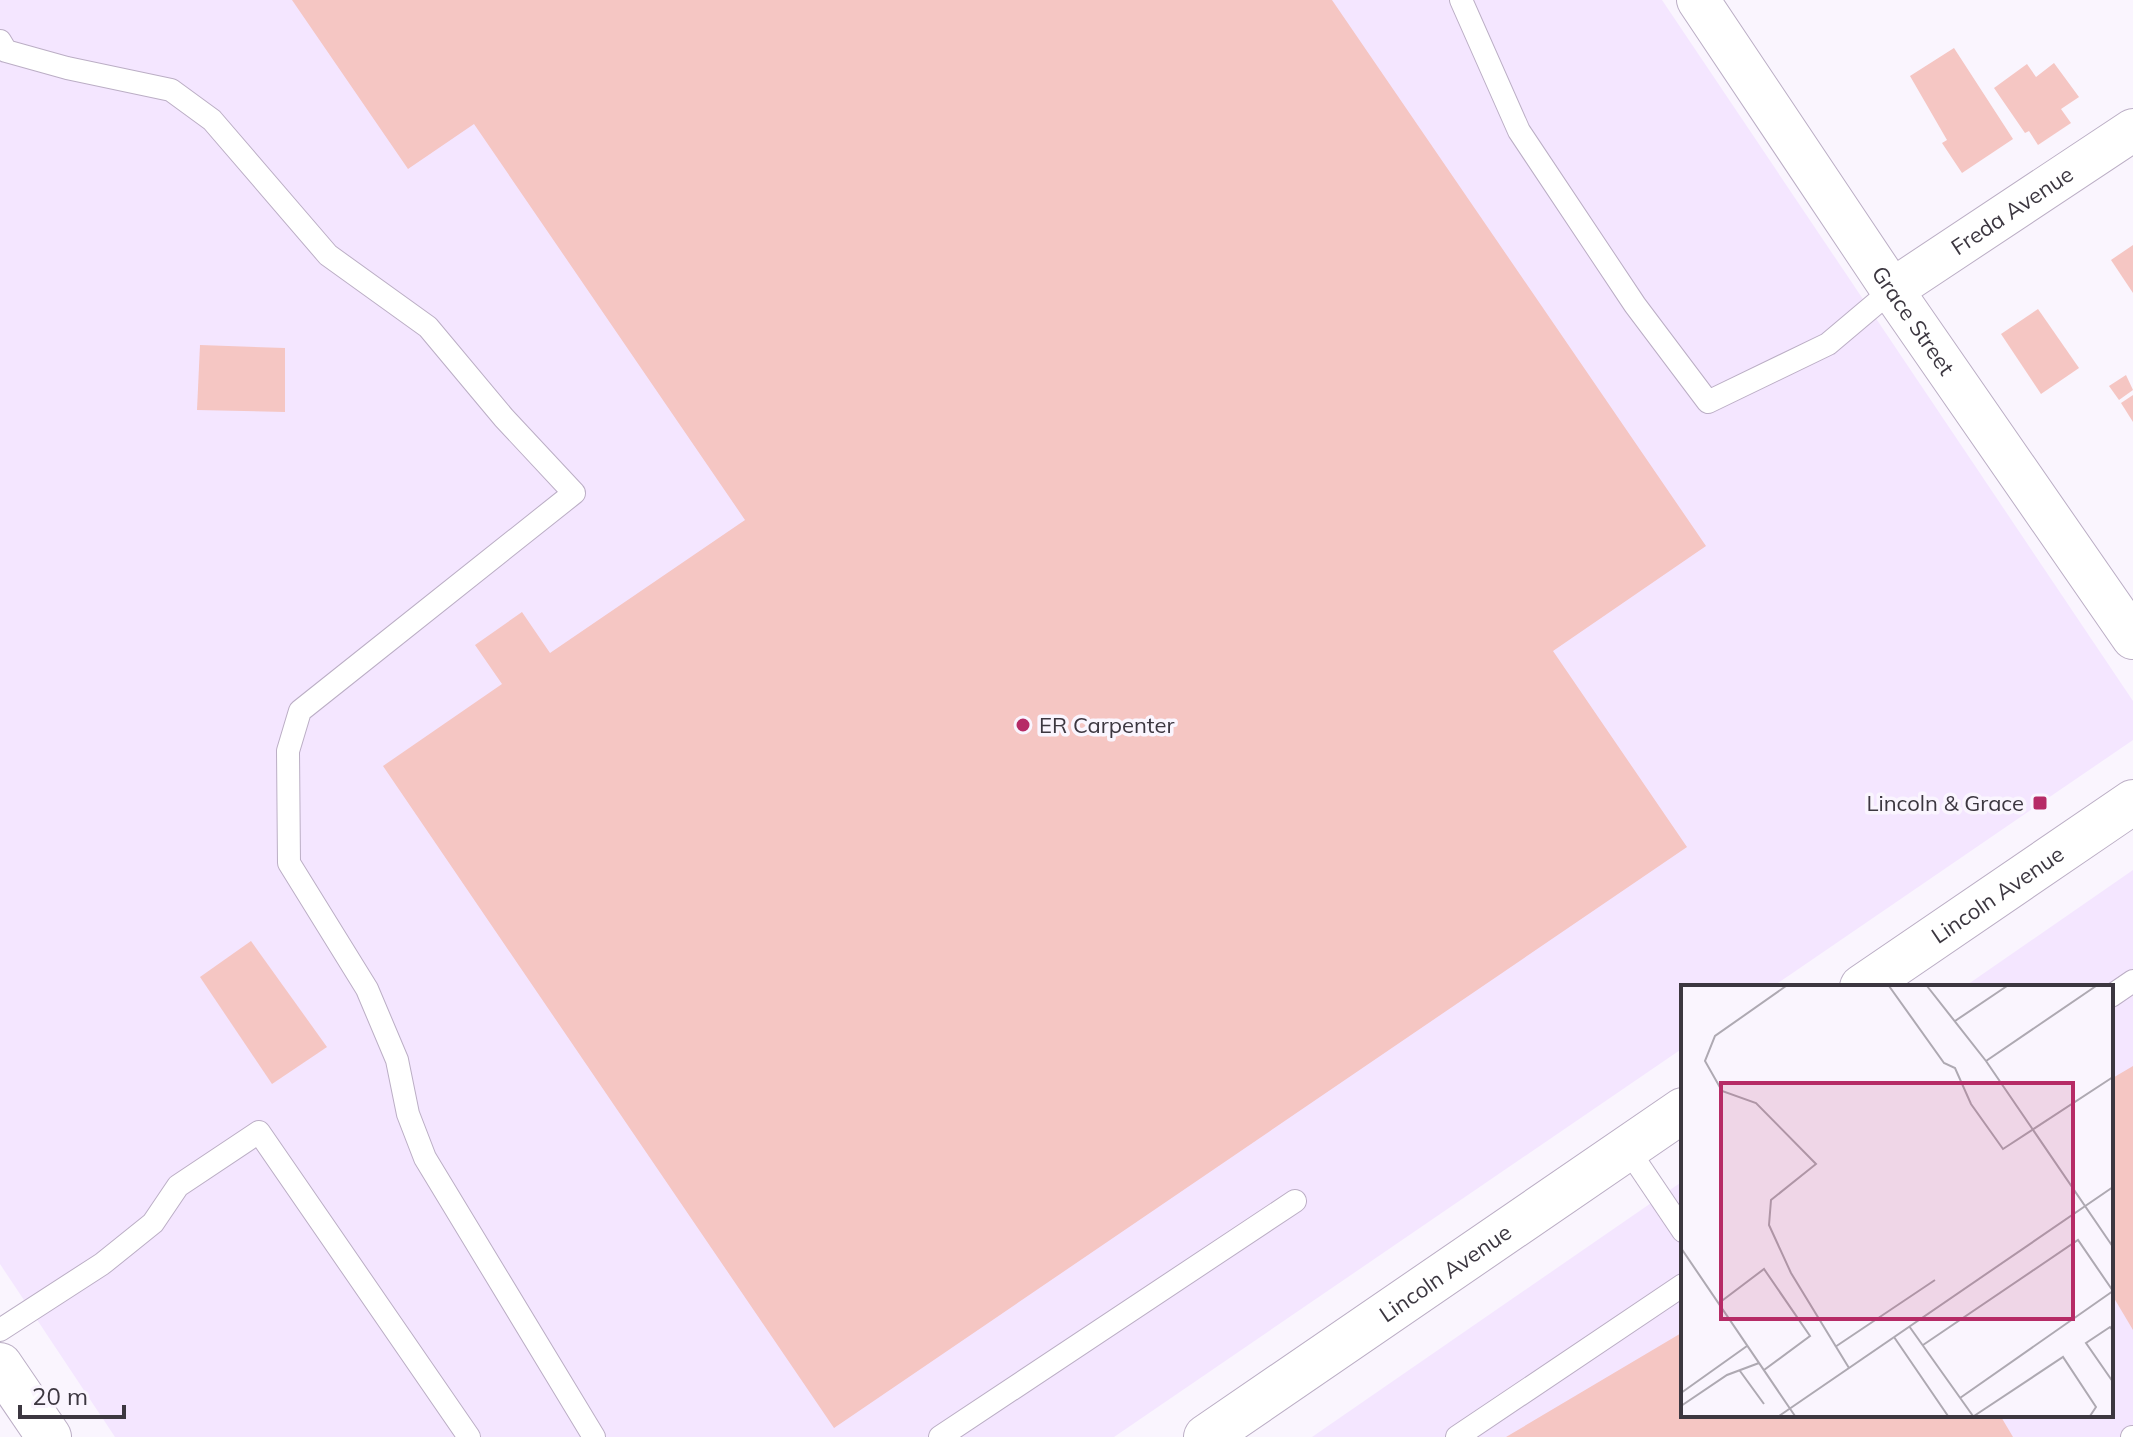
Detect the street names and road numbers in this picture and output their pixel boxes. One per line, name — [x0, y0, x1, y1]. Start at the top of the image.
street label: Freda Avenue — [1946, 160, 2078, 261]
street label: Grace Street — [1866, 260, 1961, 381]
street label: Lincoln Avenue — [1926, 840, 2069, 950]
street label: Lincoln Avenue — [1374, 1218, 1517, 1328]

